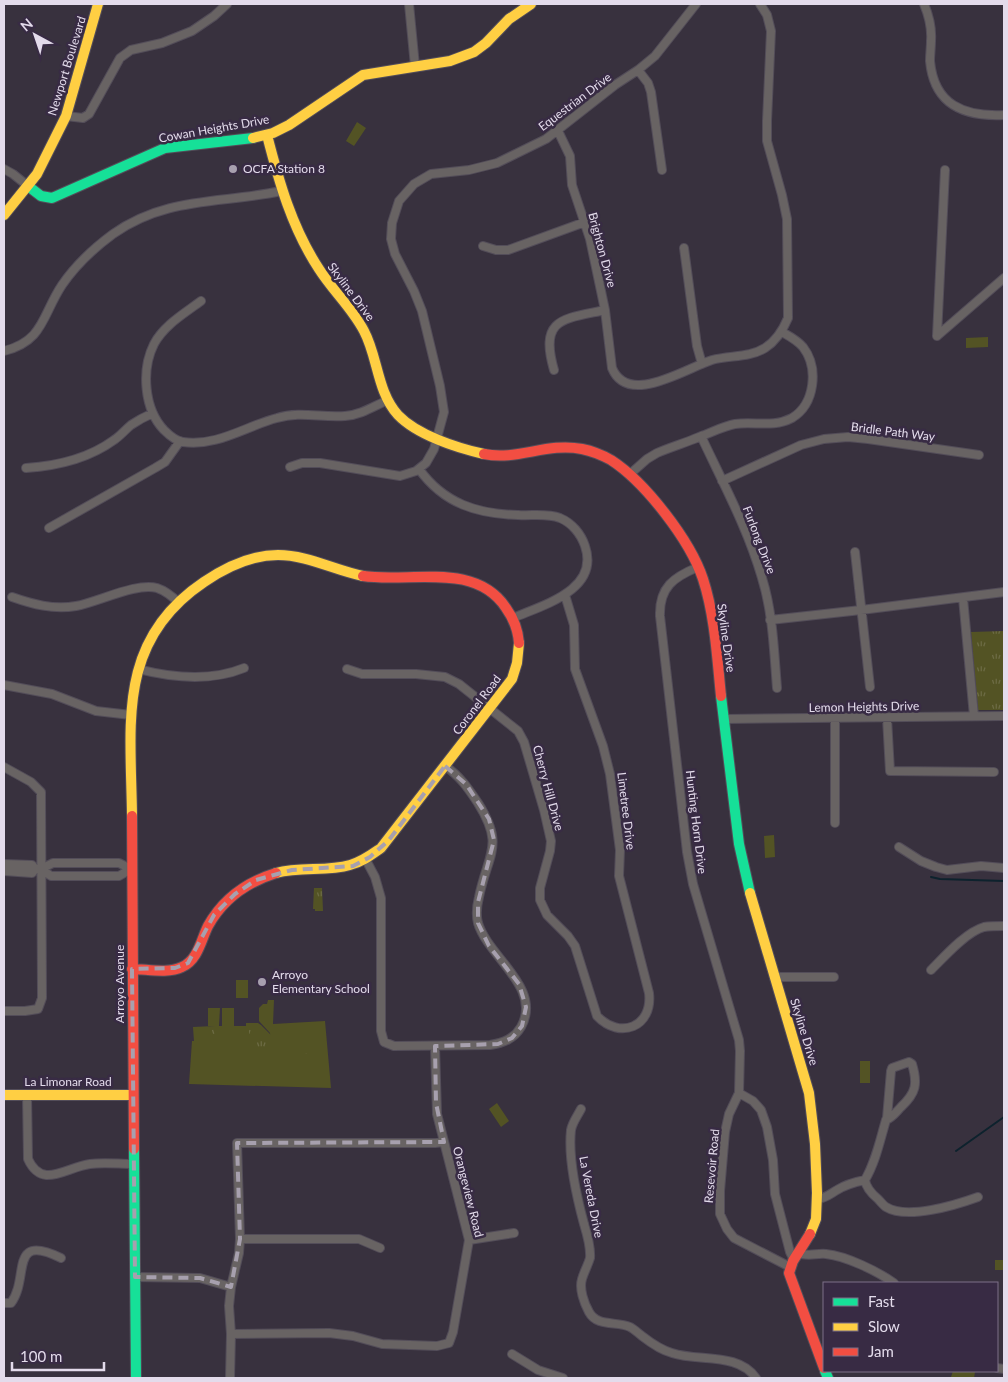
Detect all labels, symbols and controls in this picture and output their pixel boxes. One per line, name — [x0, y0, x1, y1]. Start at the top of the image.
north arrow — [10, 10, 60, 60]
street label: Newport Boulevard — [44, 14, 89, 117]
text: N — [17, 15, 36, 35]
street label: Equestrian Drive — [535, 69, 614, 134]
street label: Cowan Heights Drive — [158, 111, 270, 146]
place label: OCFA Station 8 — [243, 161, 325, 176]
marker: OCFA Station 8 — [227, 163, 239, 175]
street label: Brighton Drive — [585, 211, 620, 289]
street label: Skyline Drive — [325, 260, 378, 324]
street label: Bridle Path Way — [850, 419, 937, 444]
street label: Furlong Drive — [740, 504, 779, 576]
street label: Skyline Drive — [714, 603, 739, 673]
street label: Coronel Road — [449, 672, 504, 738]
street label: Lemon Heights Drive — [809, 698, 919, 715]
street label: Cherry Hill Drive — [530, 743, 567, 832]
street label: Hunting Horn Drive — [683, 769, 710, 875]
street label: Limetree Drive — [614, 771, 639, 851]
street label: Arroyo Avenue — [112, 945, 127, 1023]
place label: Arroyo Elementary School — [272, 967, 370, 996]
marker: Arroyo Elementary School — [256, 976, 268, 988]
street label: Skyline Drive — [787, 997, 822, 1067]
street label: La Limonar Road — [24, 1074, 112, 1089]
street label: Resevoir Road — [701, 1128, 722, 1204]
street label: Orangeview Road — [450, 1145, 487, 1239]
street label: La Vereda Drive — [576, 1155, 607, 1239]
legend — [823, 1282, 998, 1372]
text: Fast — [868, 1292, 895, 1310]
text: Slow — [868, 1317, 900, 1335]
scale bar — [12, 1340, 105, 1372]
text: Jam — [868, 1342, 894, 1360]
text: 100 m — [20, 1347, 62, 1365]

